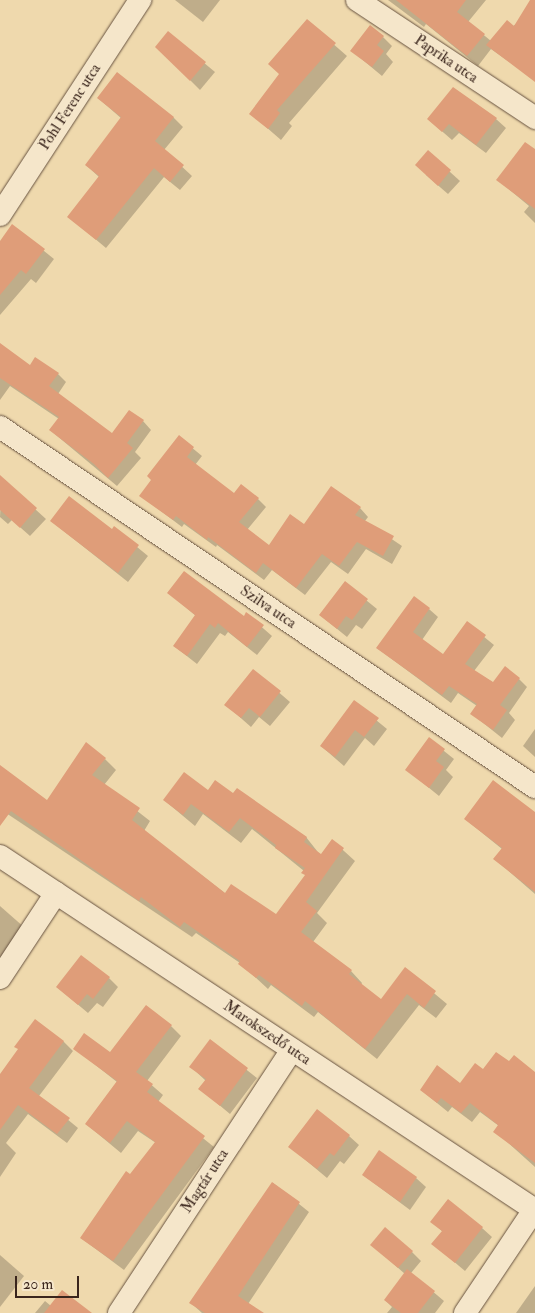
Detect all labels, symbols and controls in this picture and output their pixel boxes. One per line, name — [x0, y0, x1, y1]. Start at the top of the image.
street label: Paprika utca — [411, 31, 481, 87]
street label: Pohl Ferenc utca — [35, 61, 105, 153]
street label: Szilva utca — [236, 582, 300, 632]
street label: Marokszedő utca — [220, 997, 314, 1069]
street label: Magtár utca — [178, 1146, 232, 1216]
scale bar — [18, 1266, 81, 1298]
text: 20 m — [23, 1275, 53, 1294]

